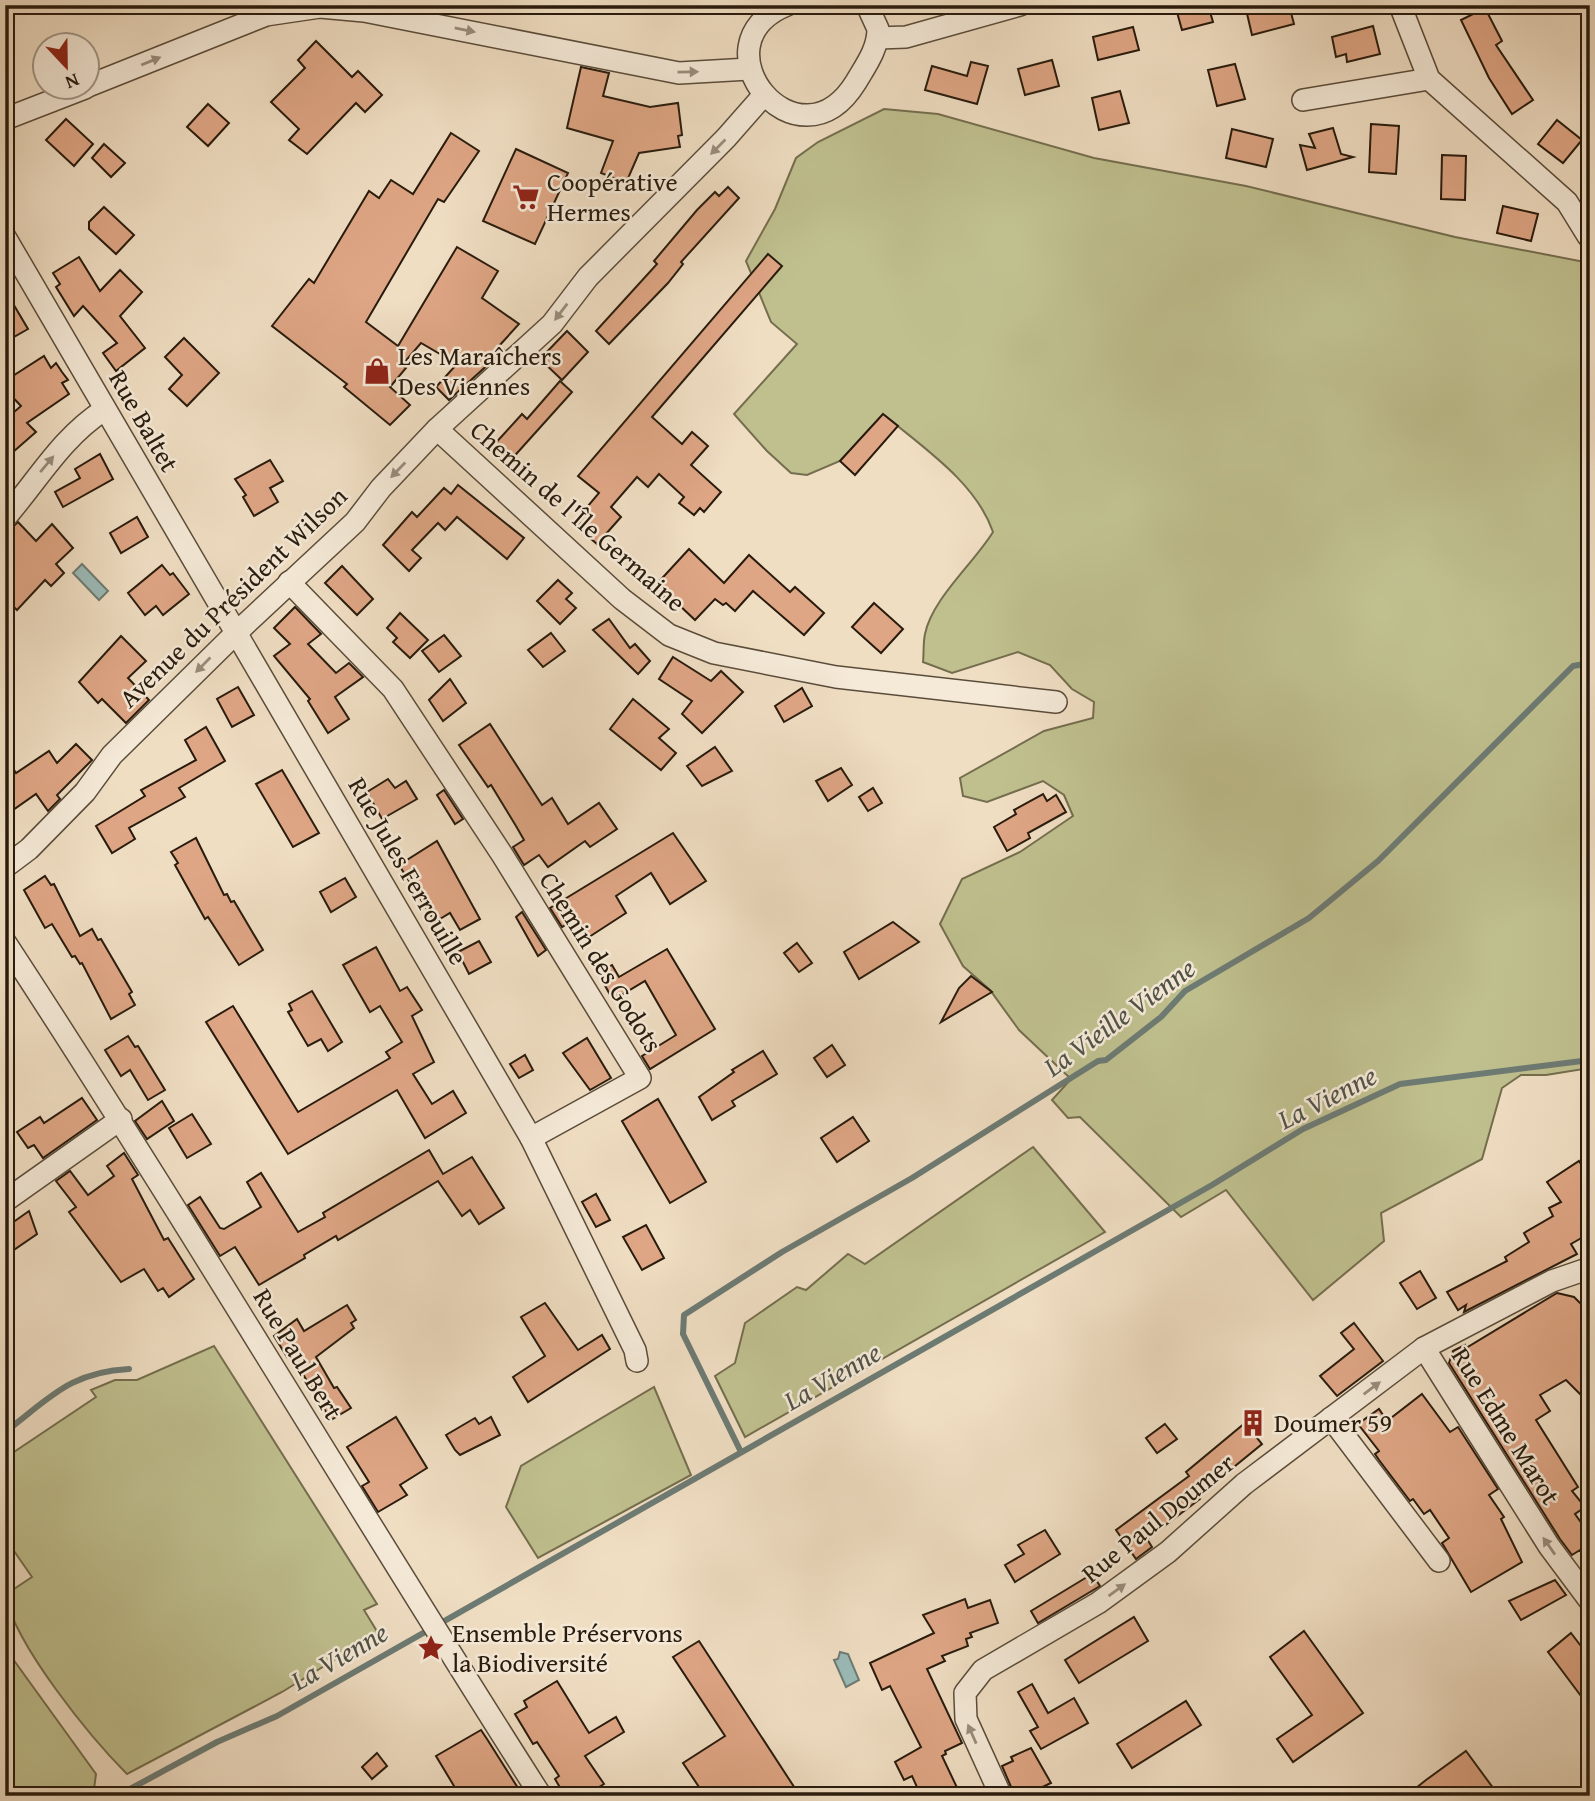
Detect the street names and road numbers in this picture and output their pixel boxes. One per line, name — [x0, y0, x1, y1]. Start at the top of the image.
street label: Rue Baltet — [100, 363, 189, 479]
street label: Chemin de l'Île Germaine — [462, 411, 695, 620]
street label: Avenue du Président Wilson — [110, 477, 356, 716]
street label: Rue Jules Ferrouille — [339, 770, 478, 972]
street label: Chemin des Godots — [530, 864, 673, 1060]
street label: Rue Paul Bert — [244, 1281, 353, 1427]
street label: Rue Edme Marot — [1442, 1339, 1571, 1512]
street label: Rue Paul Doumer — [1073, 1443, 1243, 1592]

